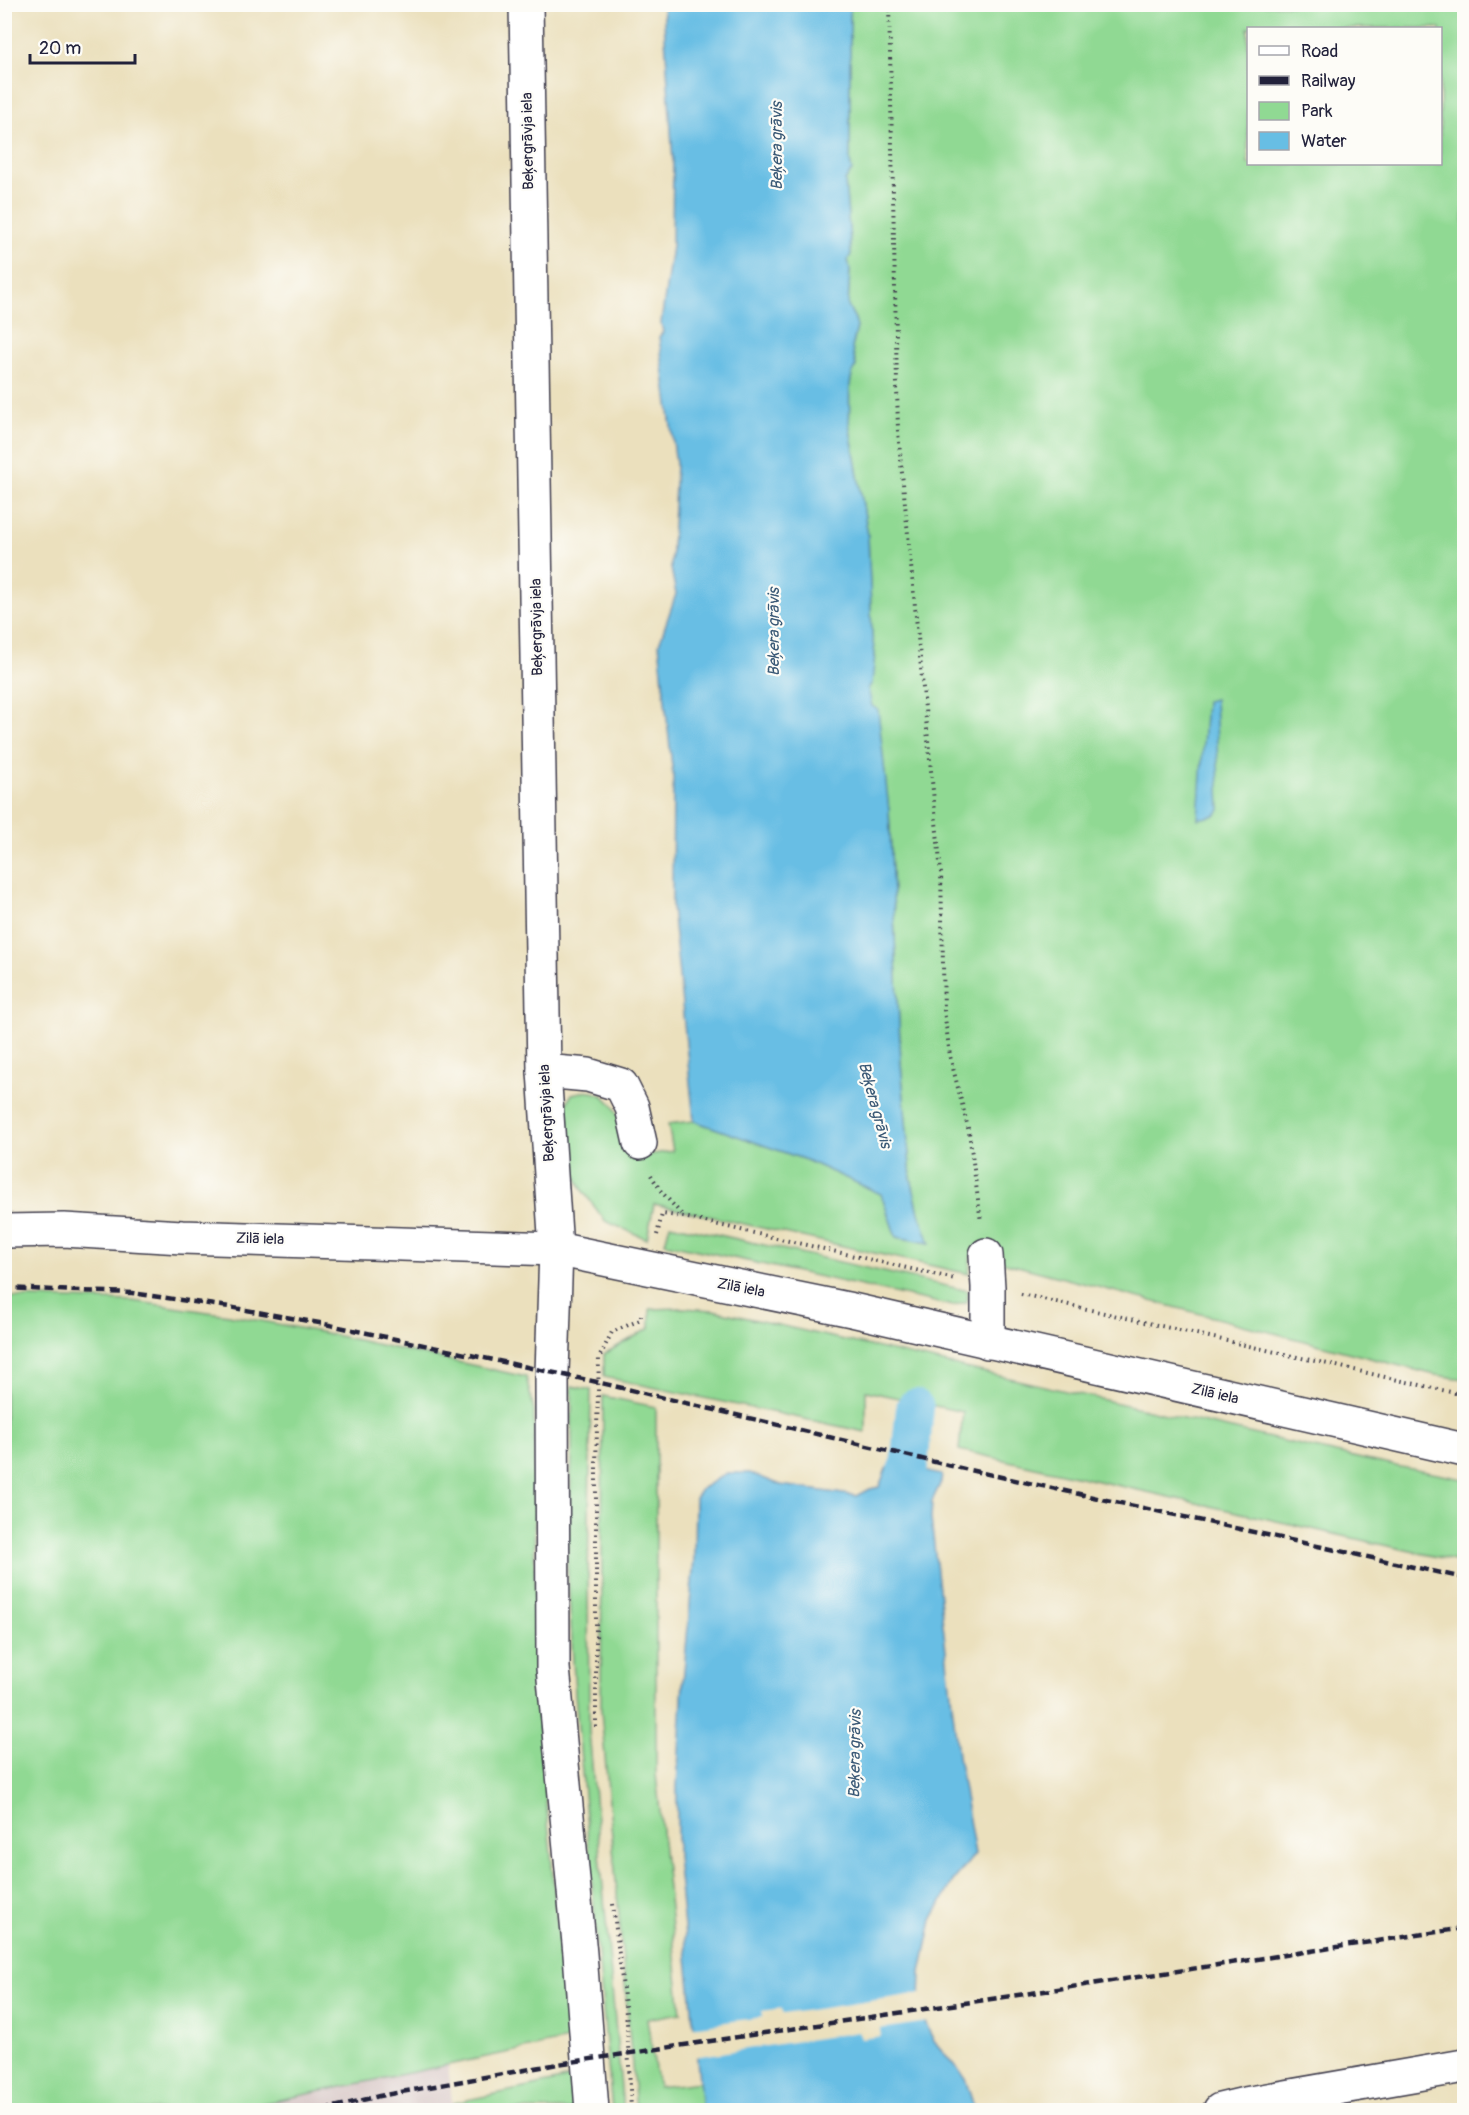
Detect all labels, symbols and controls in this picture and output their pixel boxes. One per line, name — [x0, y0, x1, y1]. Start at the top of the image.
scale bar — [30, 27, 135, 65]
legend — [1247, 27, 1442, 165]
text: 20 m — [39, 37, 81, 60]
text: Road — [1301, 40, 1338, 63]
text: Railway — [1301, 70, 1356, 93]
street label: Beķergrāvja iela — [518, 92, 538, 190]
water label: Beķera grāvis — [767, 100, 787, 190]
text: Park — [1301, 100, 1333, 123]
text: Water — [1301, 130, 1347, 153]
street label: Beķergrāvja iela — [527, 578, 547, 676]
water label: Beķera grāvis — [764, 586, 784, 676]
water label: Beķera grāvis — [854, 1060, 897, 1152]
street label: Beķergrāvja iela — [535, 1064, 559, 1162]
street label: Zilā iela — [236, 1229, 284, 1249]
street label: Zilā iela — [716, 1274, 766, 1302]
street label: Zilā iela — [1189, 1379, 1241, 1409]
water label: Beķera grāvis — [844, 1708, 866, 1798]

